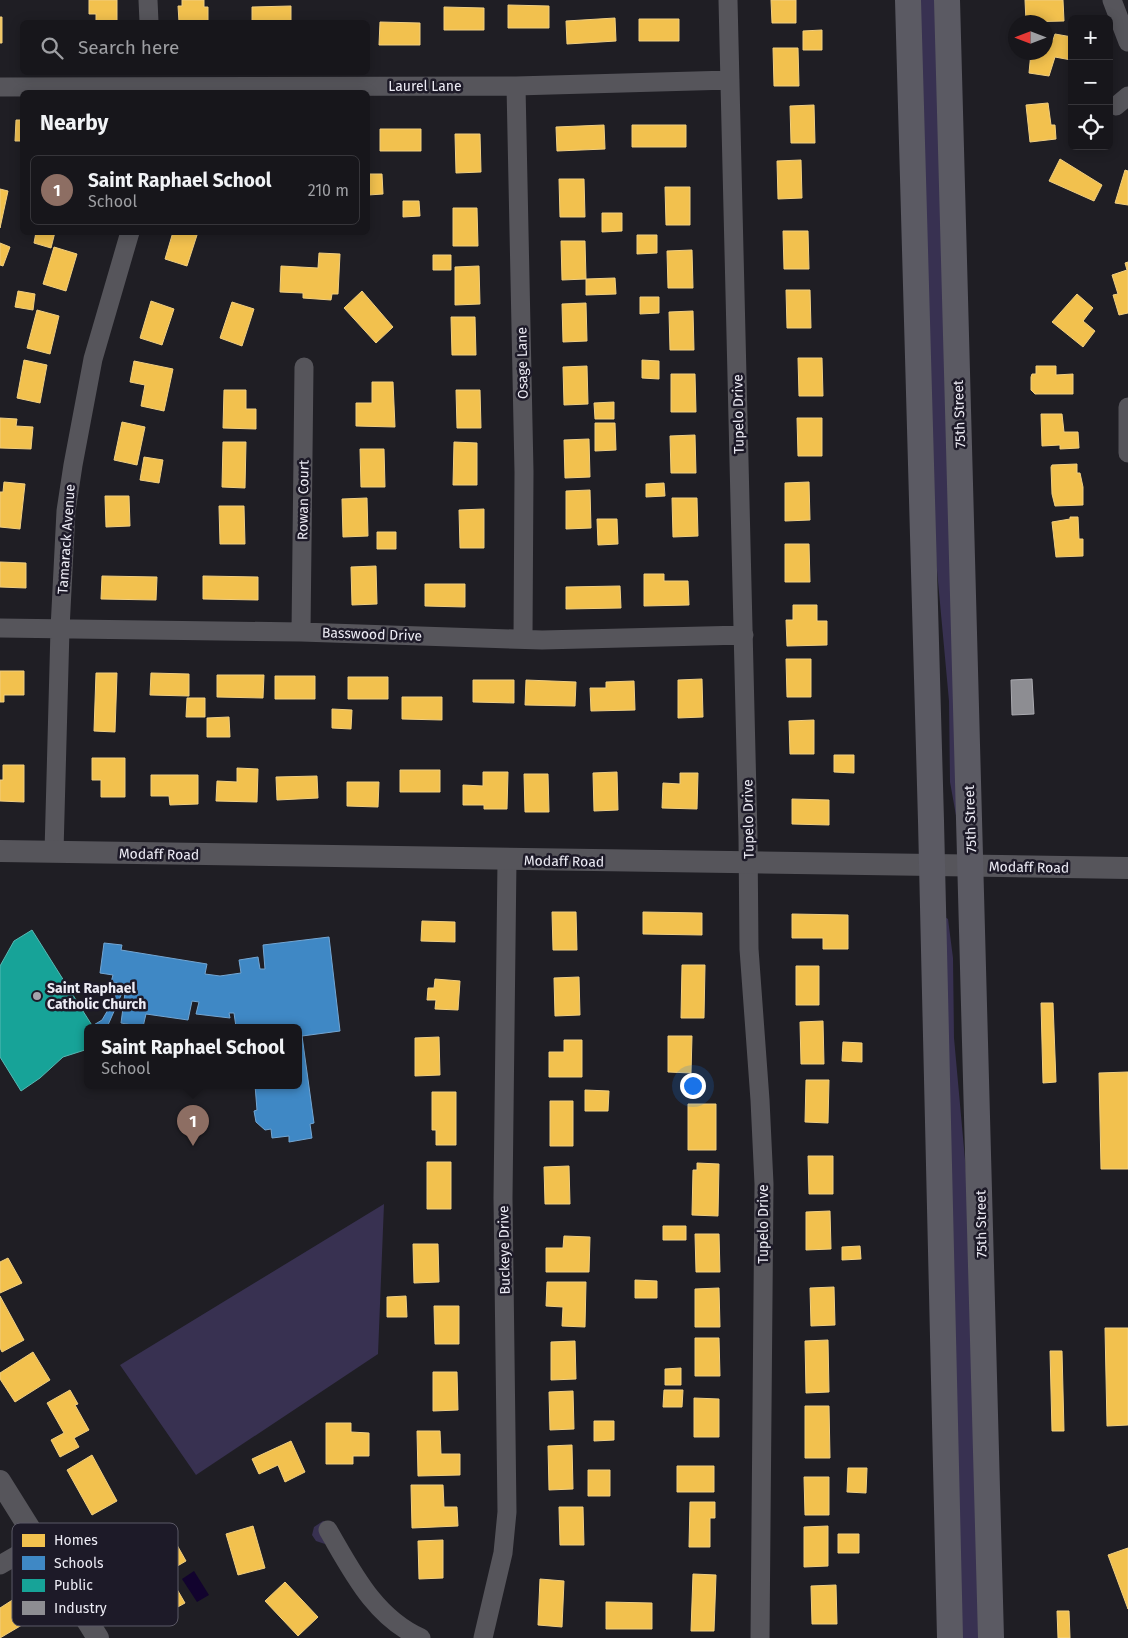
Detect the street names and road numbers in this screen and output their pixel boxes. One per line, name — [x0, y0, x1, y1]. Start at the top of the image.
street label: Laurel Lane — [388, 78, 462, 95]
street label: Osage Lane — [513, 327, 532, 399]
street label: Tupelo Drive — [729, 374, 748, 454]
street label: 75th Street — [950, 379, 969, 448]
street label: Rowan Court — [294, 459, 313, 540]
street label: Tamarack Avenue — [54, 483, 79, 595]
street label: Basswood Drive — [322, 624, 422, 645]
street label: Tupelo Drive — [739, 779, 758, 859]
street label: 75th Street — [961, 784, 980, 853]
street label: Modaff Road — [119, 845, 199, 864]
street label: Modaff Road — [524, 852, 604, 871]
street label: Modaff Road — [989, 858, 1069, 877]
street label: Tupelo Drive — [755, 1184, 772, 1264]
street label: 75th Street — [972, 1189, 991, 1258]
street label: Buckeye Drive — [495, 1205, 514, 1295]

